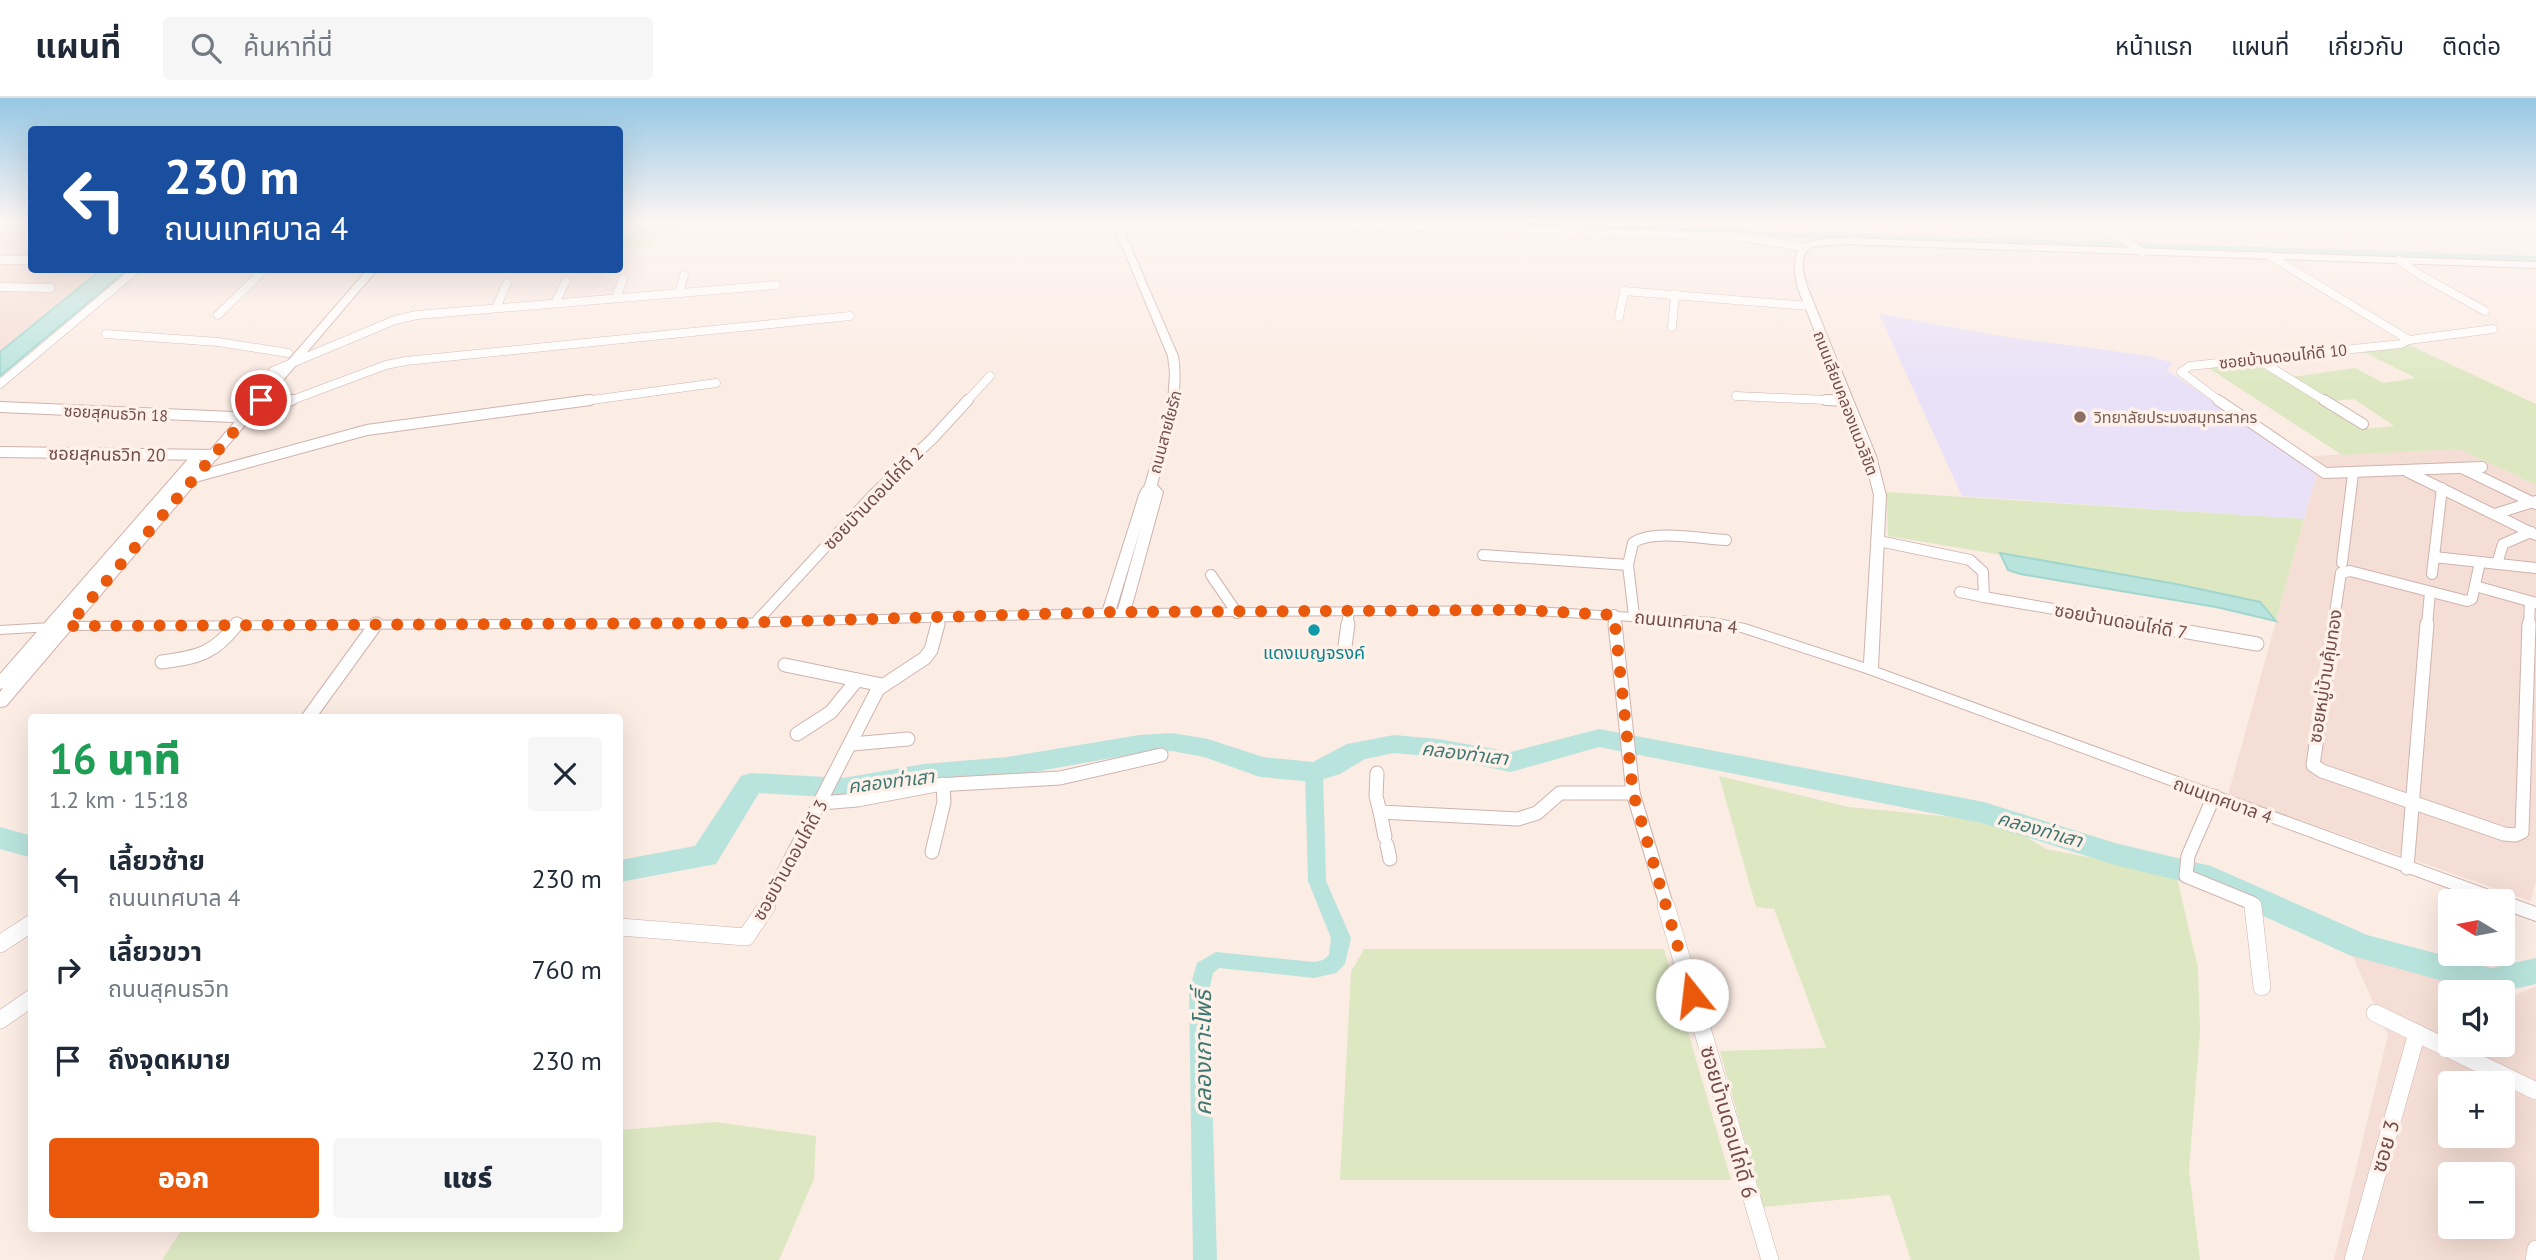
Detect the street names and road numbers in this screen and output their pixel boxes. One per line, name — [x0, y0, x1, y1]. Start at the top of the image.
street label: ถนนเลียบคลองแนวลิขิต — [1809, 328, 1883, 478]
street label: ซอยบ้านดอนไก่ดี 10 — [2218, 339, 2348, 373]
street label: ถนนสายใยรัก — [1144, 388, 1186, 476]
street label: ซอยสุคนธวิท 18 — [63, 400, 169, 426]
street label: ซอยสุคนธวิท 20 — [48, 441, 166, 467]
street label: ซอยบัานดอนไก่ดี 2 — [818, 442, 928, 554]
street label: ซอยบ้านดอนไก่ดี 7 — [2053, 598, 2189, 644]
street label: ถนนเทศบาล 4 — [1633, 605, 1739, 639]
street label: ซอยหมู่บ้านคุ้มทอง — [2303, 608, 2348, 745]
street label: ถนนเทศบาล 4 — [2170, 771, 2276, 829]
street label: ซอยบัานดอนไก่ดี 3 — [747, 796, 833, 924]
street label: ซอยบ้านดอนไก่ดี 6 — [1694, 1043, 1764, 1201]
street label: ซอย 3 — [2365, 1117, 2405, 1175]

